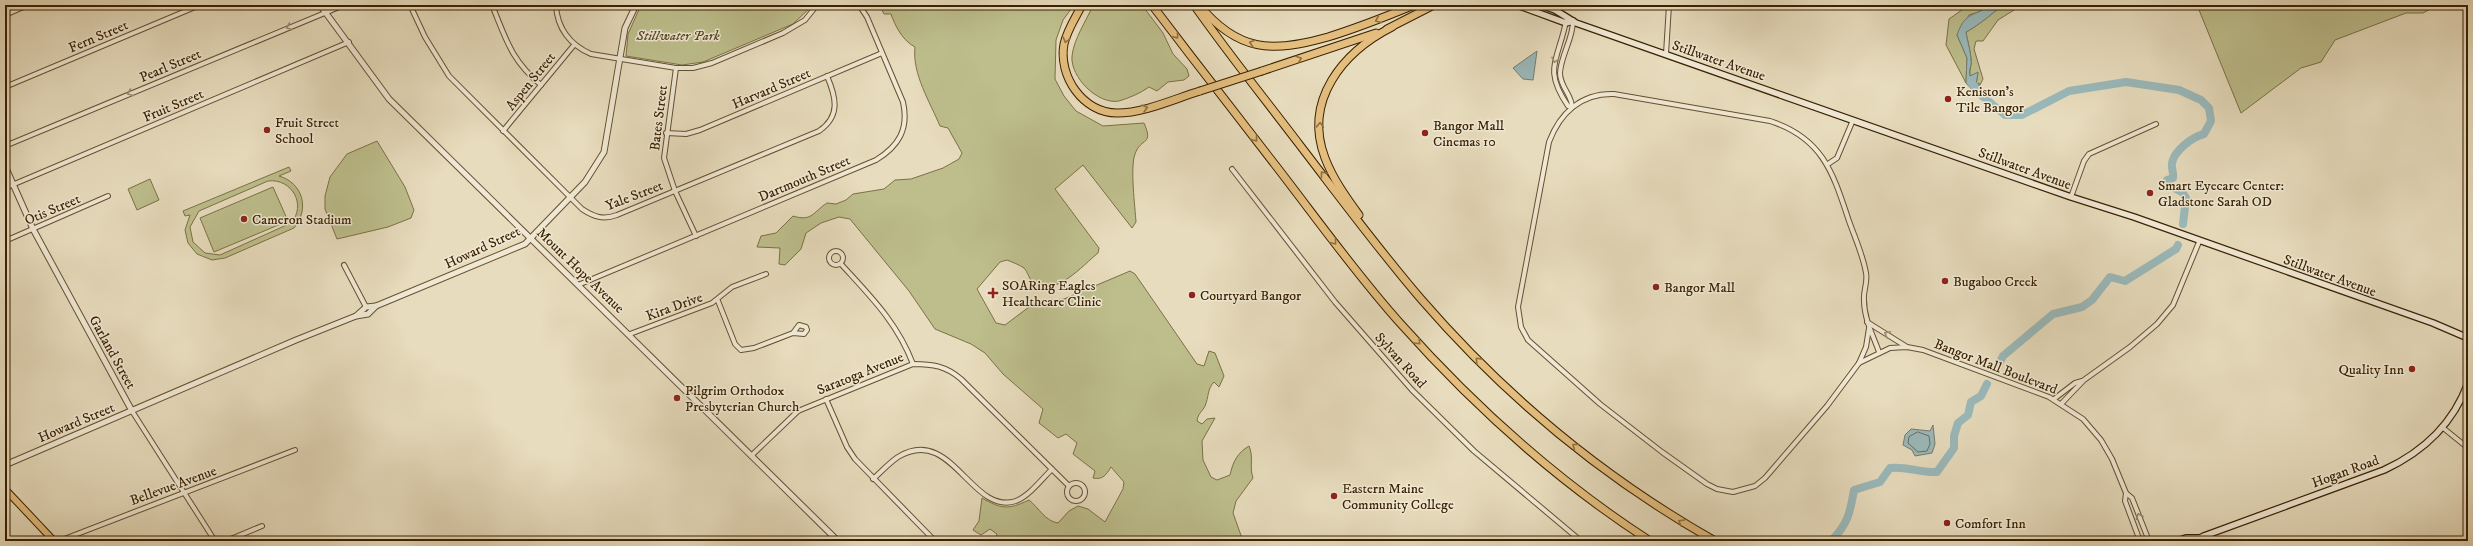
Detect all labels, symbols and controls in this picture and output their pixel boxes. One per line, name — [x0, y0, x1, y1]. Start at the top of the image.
street label: Fern Street — [66, 16, 131, 57]
one-way arrow — [1374, 16, 1381, 24]
one-way arrow — [285, 22, 292, 30]
park label: Stillwater Park — [635, 27, 720, 45]
one-way arrow — [1171, 32, 1178, 39]
one-way arrow — [1062, 37, 1071, 44]
street label: Stillwater Avenue — [1670, 37, 1768, 85]
one-way arrow — [1249, 39, 1256, 48]
street label: Pearl Street — [137, 45, 204, 87]
street label: Aspen Street — [502, 48, 560, 114]
one-way arrow — [1295, 55, 1302, 63]
one-way arrow — [1551, 57, 1559, 63]
street label: Harvard Street — [729, 64, 814, 114]
place label: Keniston's Tile Bangor — [1956, 83, 2025, 117]
street label: Bates Street — [646, 84, 672, 152]
street label: Fruit Street — [140, 85, 207, 127]
one-way arrow — [127, 89, 134, 97]
marker: Keniston's Tile Bangor — [1943, 94, 1953, 104]
one-way arrow — [1141, 104, 1148, 112]
place label: Fruit Street School — [275, 114, 340, 148]
place label: Bangor Mall Cinemas 10 — [1433, 117, 1505, 151]
one-way arrow — [1316, 122, 1324, 128]
marker: Fruit Street School — [262, 125, 272, 135]
marker: Bangor Mall Cinemas 10 — [1420, 128, 1430, 138]
one-way arrow — [1250, 135, 1258, 142]
street label: Stillwater Avenue — [1976, 144, 2074, 194]
street label: Dartmouth Street — [756, 151, 854, 206]
one-way arrow — [1320, 172, 1327, 179]
street label: Yale Street — [603, 177, 666, 215]
place label: Smart Eyecare Center: Gladstone Sarah OD — [2158, 177, 2284, 211]
marker: Smart Eyecare Center: Gladstone Sarah OD — [2145, 188, 2155, 198]
street label: Otis Street — [22, 190, 83, 230]
place label: Cameron Stadium — [252, 211, 352, 229]
marker: Cameron Stadium — [239, 214, 249, 224]
street label: Howard Street — [442, 222, 524, 273]
street label: Mount Hope Avenue — [533, 224, 628, 317]
one-way arrow — [1330, 238, 1337, 245]
street label: Stillwater Avenue — [2281, 251, 2379, 301]
place label: Bugaboo Creek — [1953, 273, 2038, 291]
marker: Bugaboo Creek — [1940, 276, 1950, 286]
place label: SOARing Eagles Healthcare Clinic — [1002, 277, 1101, 311]
place label: Bangor Mall — [1664, 279, 1736, 297]
marker: Bangor Mall — [1651, 282, 1661, 292]
marker: SOARing Eagles Healthcare Clinic — [987, 287, 999, 299]
place label: Courtyard Bangor — [1200, 287, 1302, 305]
street label: Kira Drive — [644, 288, 705, 325]
marker: Courtyard Bangor — [1187, 290, 1197, 300]
street label: Garland Street — [85, 313, 140, 393]
street label: Sylvan Road — [1370, 329, 1430, 392]
one-way arrow — [1884, 331, 1891, 339]
street label: Bangor Mall Boulevard — [1931, 335, 2060, 399]
one-way arrow — [1413, 337, 1420, 345]
street label: Saratoga Avenue — [814, 348, 907, 399]
one-way arrow — [1475, 357, 1483, 365]
place label: Quality Inn — [2339, 361, 2405, 379]
marker: Quality Inn — [2407, 364, 2417, 374]
place label: Pilgrim Orthodox Presbyterian Church — [685, 382, 800, 416]
marker: Pilgrim Orthodox Presbyterian Church — [672, 393, 682, 403]
street label: Howard Street — [35, 399, 118, 447]
one-way arrow — [1573, 444, 1580, 451]
street label: Hogan Road — [2309, 451, 2382, 492]
street label: Bellevue Avenue — [128, 462, 219, 510]
place label: Eastern Maine Community College — [1342, 480, 1454, 514]
marker: Eastern Maine Community College — [1329, 491, 1339, 501]
one-way arrow — [2136, 512, 2144, 519]
place label: Comfort Inn — [1955, 515, 2027, 533]
marker: Comfort Inn — [1942, 518, 1952, 528]
one-way arrow — [1678, 519, 1685, 526]

